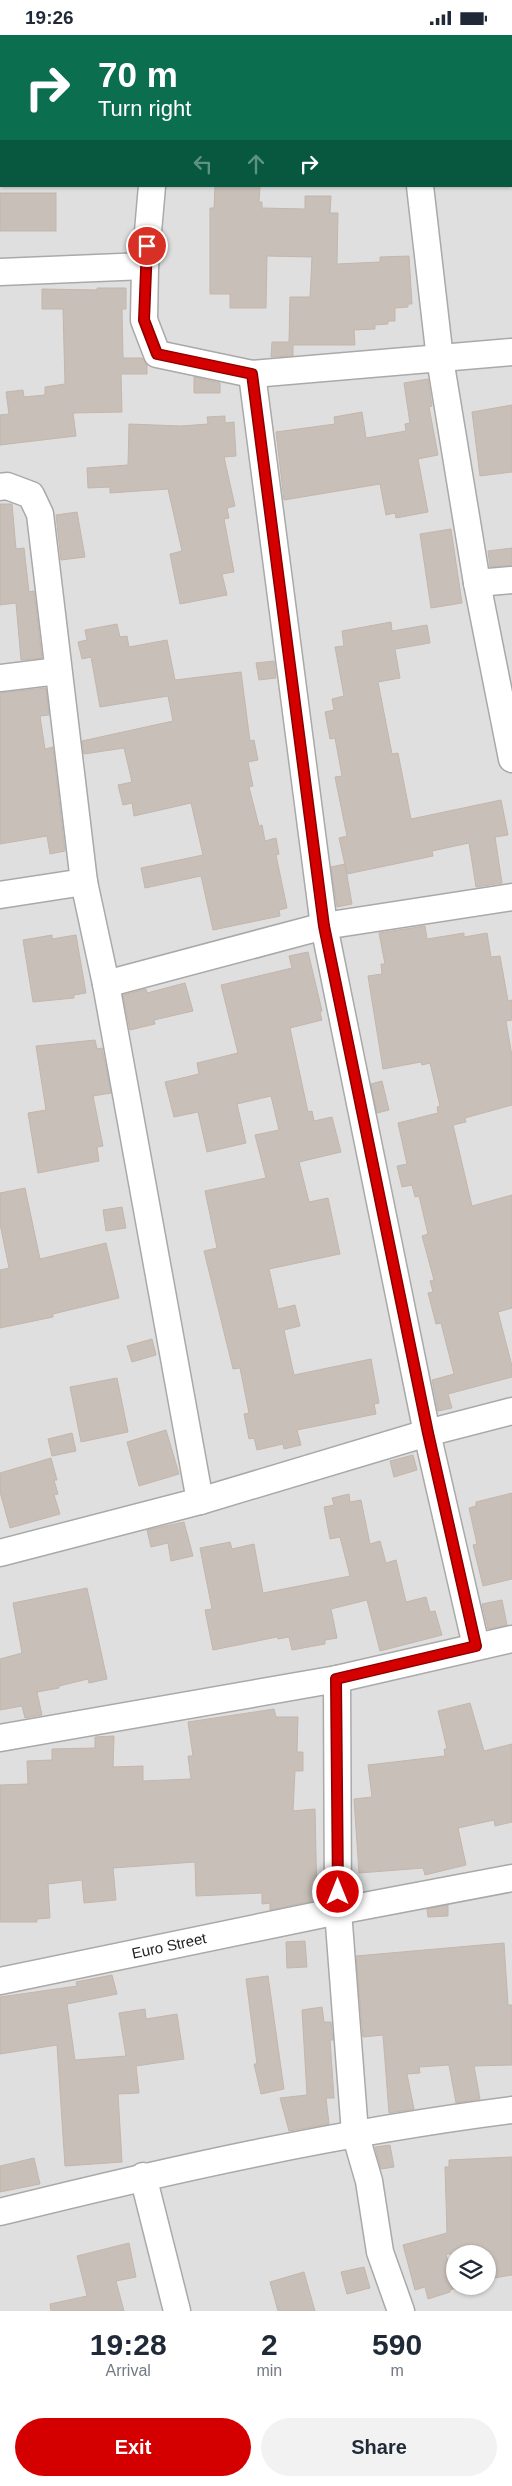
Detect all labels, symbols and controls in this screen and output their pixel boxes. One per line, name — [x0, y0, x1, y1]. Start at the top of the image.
text: 19:26 — [25, 7, 74, 28]
icon: right — [15, 55, 80, 120]
text: 70 m — [98, 55, 178, 94]
text: Turn right — [98, 96, 191, 121]
icon: left — [189, 150, 217, 178]
icon: ahead — [242, 150, 270, 178]
icon: right — [295, 150, 323, 178]
pin — [126, 225, 168, 267]
icon: arrive — [133, 232, 161, 260]
position arrow — [311, 1865, 363, 1917]
street label: Euro Street — [130, 1929, 209, 1962]
map controls — [446, 2245, 496, 2295]
button: layers — [446, 2245, 496, 2295]
text: 19:28 — [90, 2328, 167, 2361]
text: 2 — [261, 2328, 278, 2361]
text: 590 — [372, 2328, 422, 2361]
text: Arrival — [106, 2362, 151, 2379]
text: min — [256, 2362, 282, 2379]
text: m — [390, 2362, 404, 2379]
button: Exit — [15, 2418, 251, 2476]
button: Share — [261, 2418, 497, 2476]

